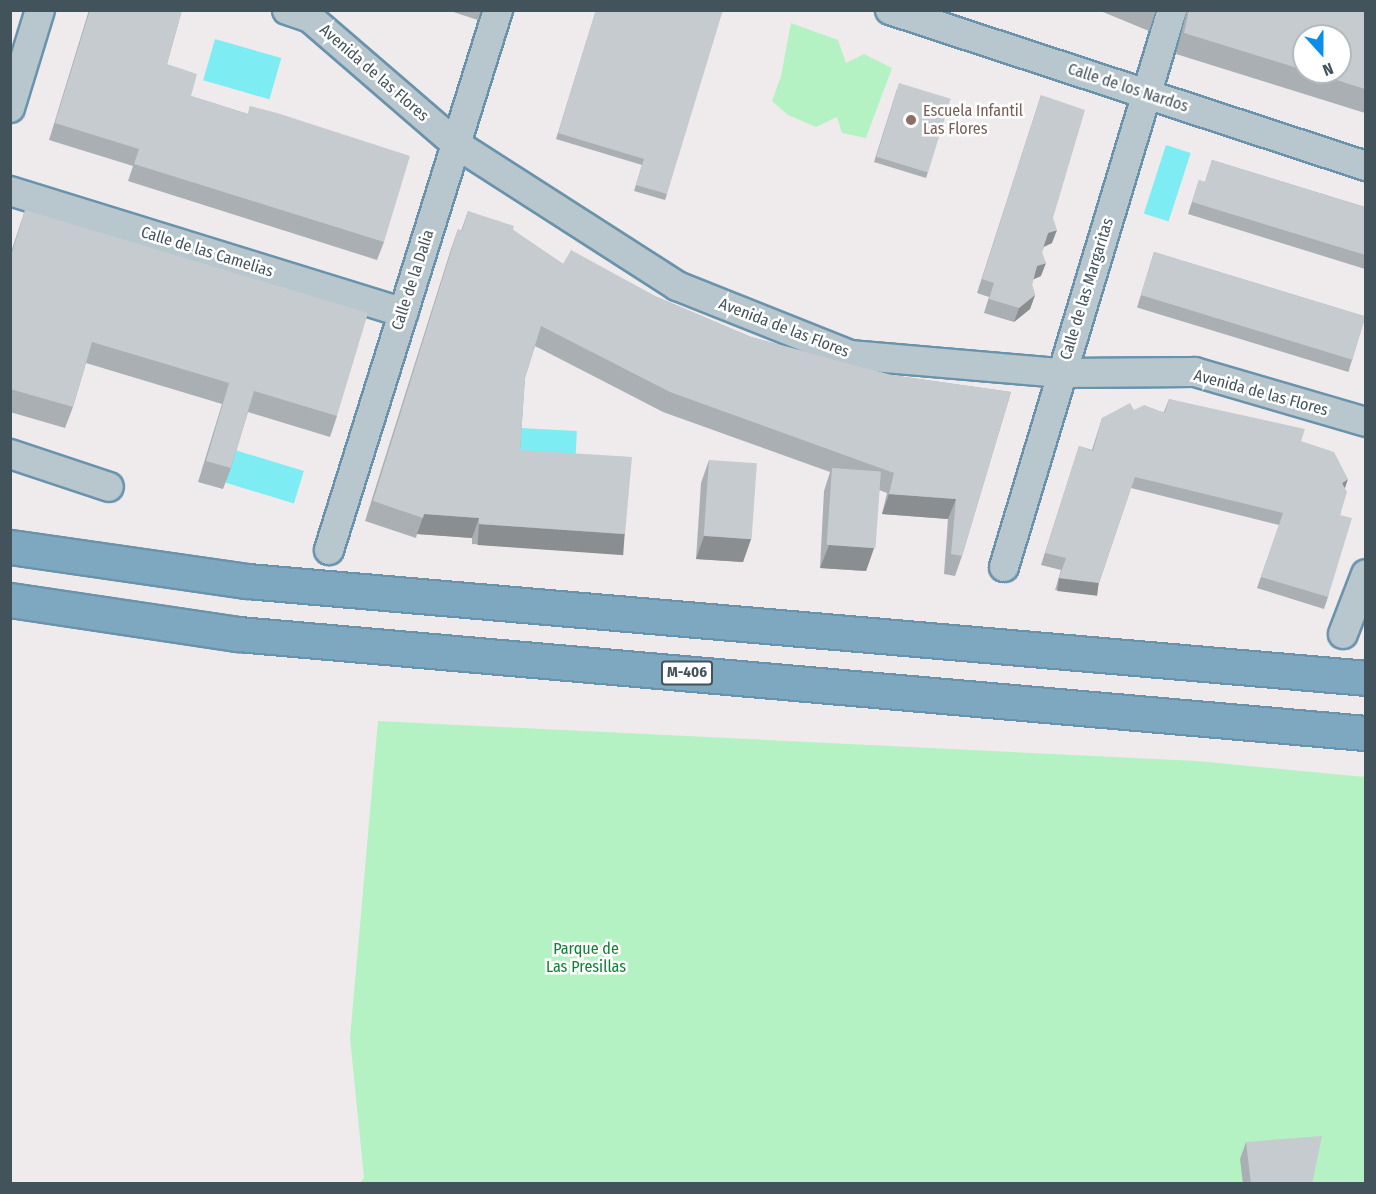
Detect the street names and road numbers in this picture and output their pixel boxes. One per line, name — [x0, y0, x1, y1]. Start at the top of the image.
street label: Avenida de las Flores — [316, 20, 432, 126]
street label: Calle de los Nardos — [1065, 59, 1191, 117]
street label: Calle de las Margaritas — [1056, 216, 1118, 362]
street label: Calle de las Camelias — [139, 223, 275, 281]
street label: Calle de la Dalia — [388, 227, 438, 333]
street label: Avenida de las Flores — [716, 294, 852, 362]
street label: Avenida de las Flores — [1192, 366, 1330, 420]
road number: M-406 — [660, 661, 714, 685]

